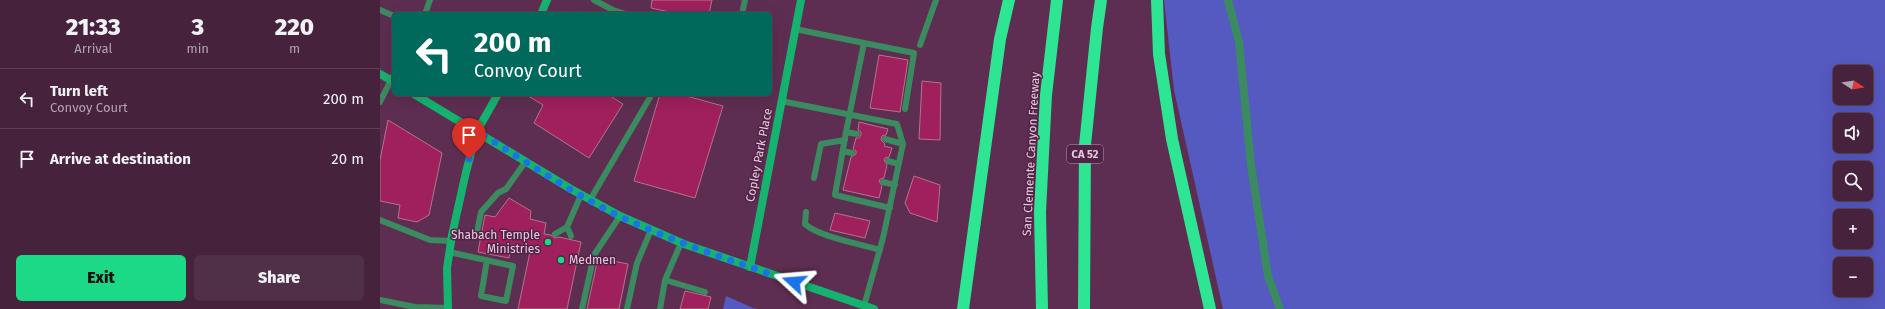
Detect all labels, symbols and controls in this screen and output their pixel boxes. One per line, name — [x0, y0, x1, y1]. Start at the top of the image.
text: 21:33 — [66, 13, 121, 41]
text: 3 — [191, 13, 204, 41]
text: 220 — [275, 13, 314, 41]
text: 200 m — [474, 26, 552, 59]
icon: left — [408, 28, 460, 80]
text: Arrival — [74, 41, 112, 56]
text: min — [187, 41, 209, 56]
text: m — [289, 41, 300, 56]
text: Convoy Court — [474, 60, 582, 82]
north arrow — [1833, 65, 1873, 105]
map controls — [1833, 65, 1873, 297]
street label: San Clemente Canyon Freeway — [1020, 72, 1042, 236]
text: Turn left — [50, 82, 108, 100]
icon: left — [16, 88, 38, 110]
text: 200 m — [323, 90, 364, 108]
text: Convoy Court — [50, 100, 128, 115]
street label: Copley Park Place — [743, 107, 775, 203]
button: sound — [1833, 113, 1873, 153]
pin — [452, 118, 486, 159]
icon: arrive — [458, 124, 480, 146]
road number: CA 52 — [1067, 145, 1103, 163]
icon: arrive — [16, 148, 38, 170]
text: Arrive at destination — [50, 150, 191, 168]
text: 20 m — [331, 150, 364, 168]
button: search — [1833, 161, 1873, 201]
button: + — [1833, 209, 1873, 249]
place label: Shabach Temple Ministries — [451, 228, 540, 256]
marker: Shabach Temple Ministries — [543, 237, 553, 247]
place label: Medmen — [569, 253, 616, 267]
button: Exit — [16, 255, 186, 301]
button: Share — [194, 255, 364, 301]
marker: Medmen — [556, 255, 566, 265]
button: − — [1833, 257, 1873, 297]
position arrow — [773, 261, 815, 303]

